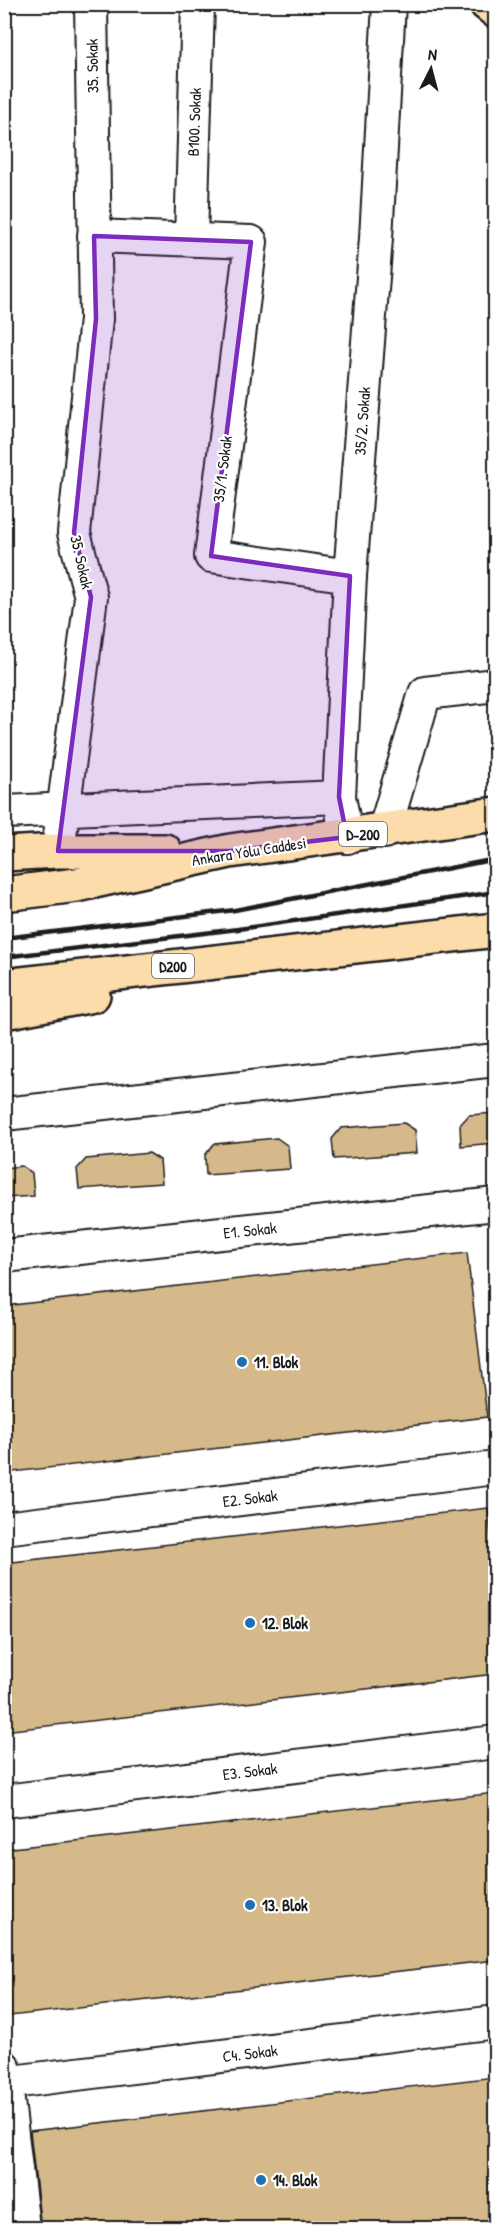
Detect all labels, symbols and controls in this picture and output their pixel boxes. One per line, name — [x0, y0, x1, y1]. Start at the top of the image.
street label: 35. Sokak — [81, 38, 103, 93]
north arrow — [401, 39, 461, 99]
text: N — [427, 43, 438, 66]
street label: B100. Sokak — [182, 87, 206, 157]
street label: 35/2. Sokak — [349, 386, 375, 456]
street label: 35/1. Sokak — [207, 434, 237, 504]
street label: 35. Sokak — [65, 533, 99, 591]
road number: D-200 — [339, 822, 387, 846]
street label: Ankara Yolu Caddesi — [190, 831, 308, 871]
road number: D200 — [152, 954, 194, 978]
street label: E1. Sokak — [222, 1216, 278, 1244]
place label: 11. Blok — [254, 1351, 299, 1373]
marker: 11. Blok — [235, 1355, 249, 1369]
street label: E2. Sokak — [221, 1484, 279, 1512]
place label: 12. Blok — [262, 1612, 308, 1634]
marker: 12. Blok — [243, 1616, 257, 1630]
street label: E3. Sokak — [222, 1757, 279, 1785]
place label: 13. Blok — [262, 1894, 308, 1916]
marker: 13. Blok — [243, 1898, 257, 1912]
street label: C4. Sokak — [221, 2039, 279, 2067]
place label: 14. Blok — [273, 2169, 318, 2191]
marker: 14. Blok — [254, 2173, 268, 2187]

